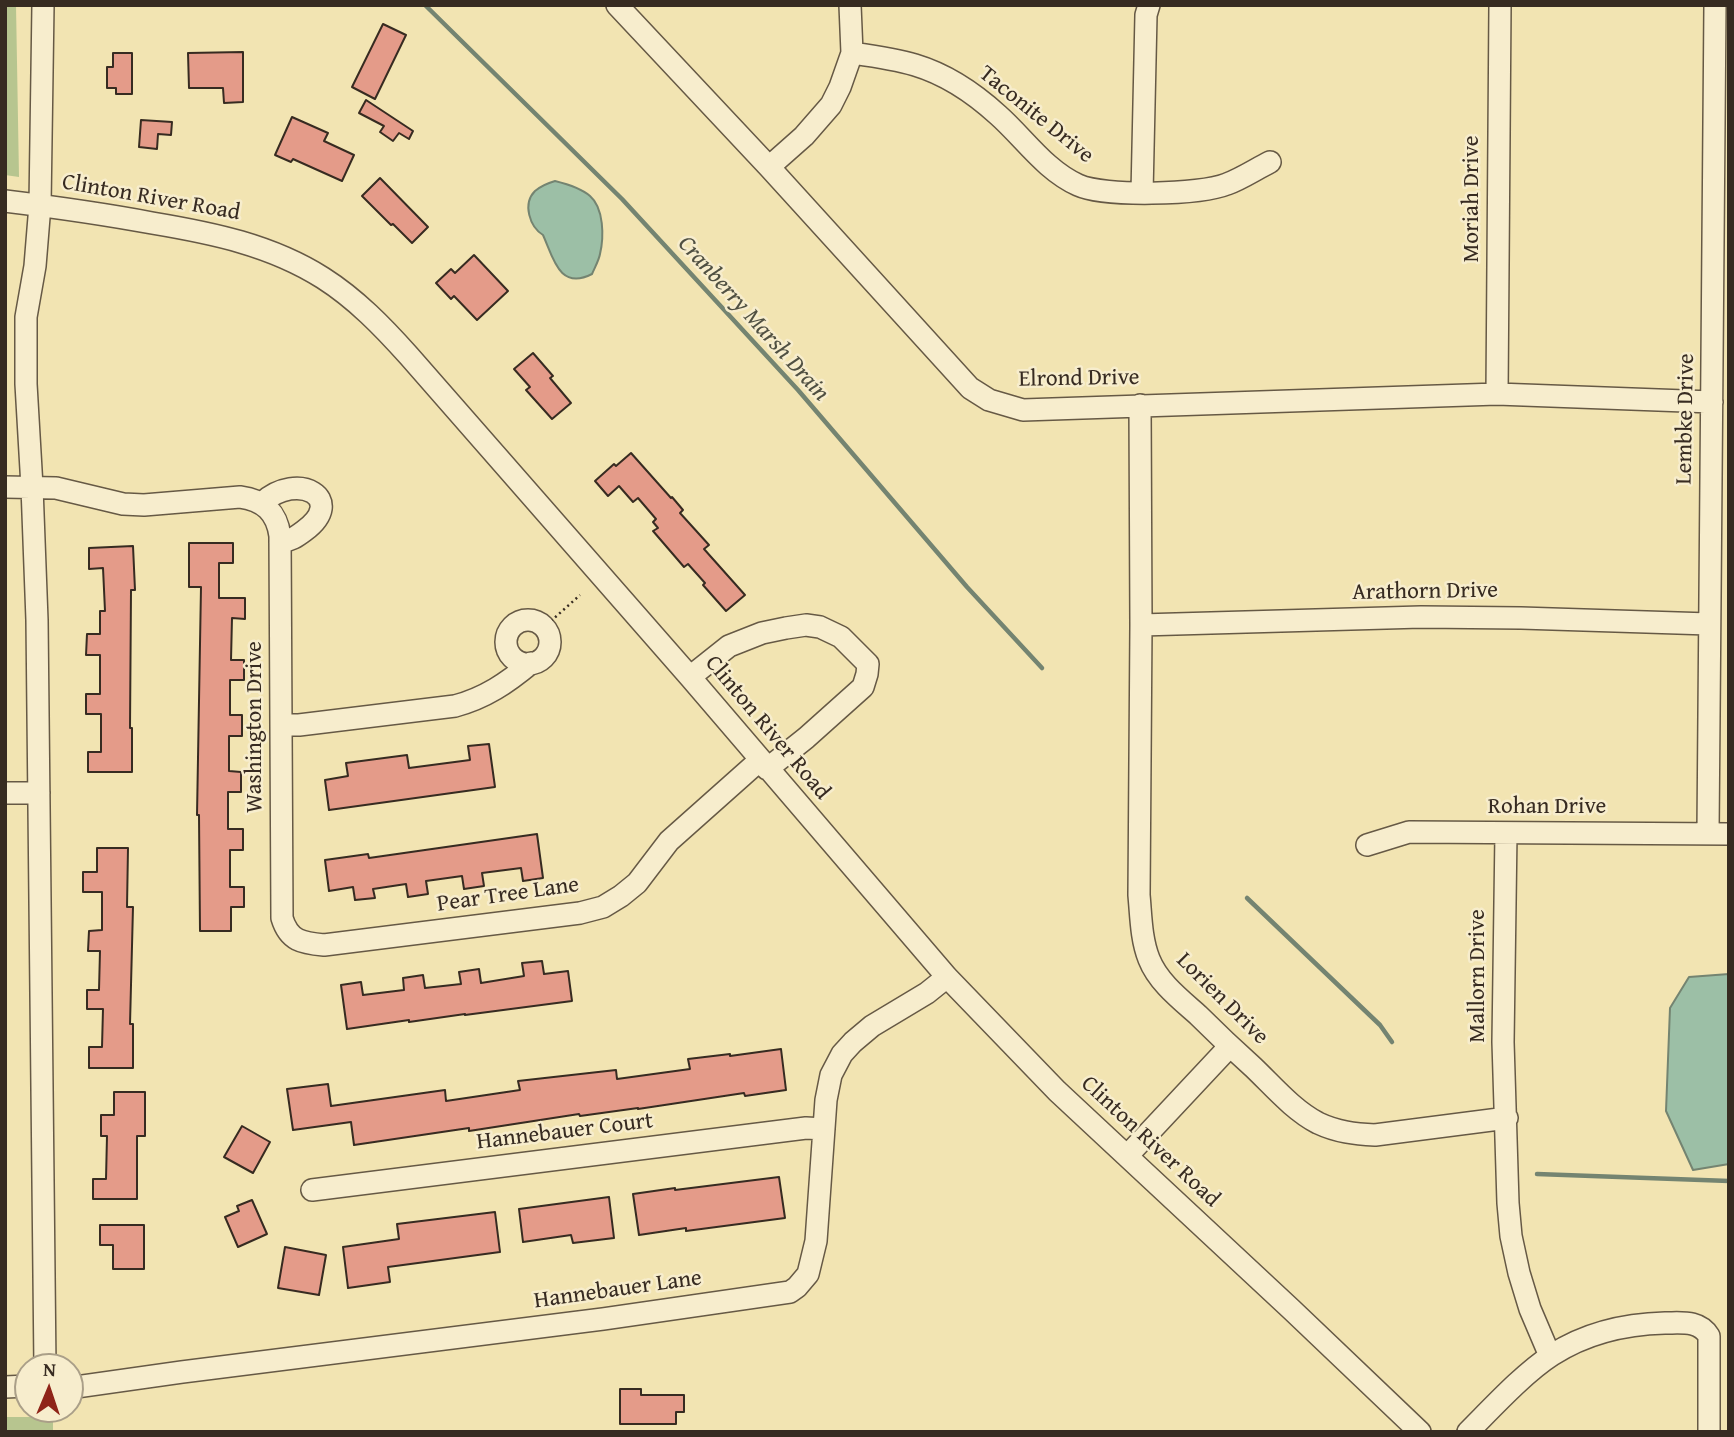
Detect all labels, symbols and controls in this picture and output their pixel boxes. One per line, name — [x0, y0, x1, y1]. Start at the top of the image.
street label: Taconite Drive — [973, 60, 1099, 170]
street label: Moriah Drive — [1458, 136, 1486, 262]
street label: Clinton River Road — [60, 169, 242, 227]
water label: Cranberry Marsh Drain — [671, 230, 835, 408]
street label: Lembke Drive — [1671, 353, 1701, 485]
street label: Elrond Drive — [1018, 364, 1140, 394]
street label: Arathorn Drive — [1352, 577, 1498, 607]
street label: Washington Drive — [241, 641, 269, 813]
street label: Clinton River Road — [699, 650, 835, 806]
street label: Rohan Drive — [1488, 793, 1606, 821]
street label: Pear Tree Lane — [435, 871, 581, 919]
street label: Mallorn Drive — [1464, 909, 1492, 1043]
street label: Lorien Drive — [1170, 947, 1274, 1051]
street label: Clinton River Road — [1075, 1070, 1225, 1214]
street label: Hannebauer Court — [475, 1107, 655, 1157]
street label: Hannebauer Lane — [532, 1265, 704, 1315]
north arrow — [14, 1353, 84, 1423]
text: N — [43, 1355, 56, 1383]

